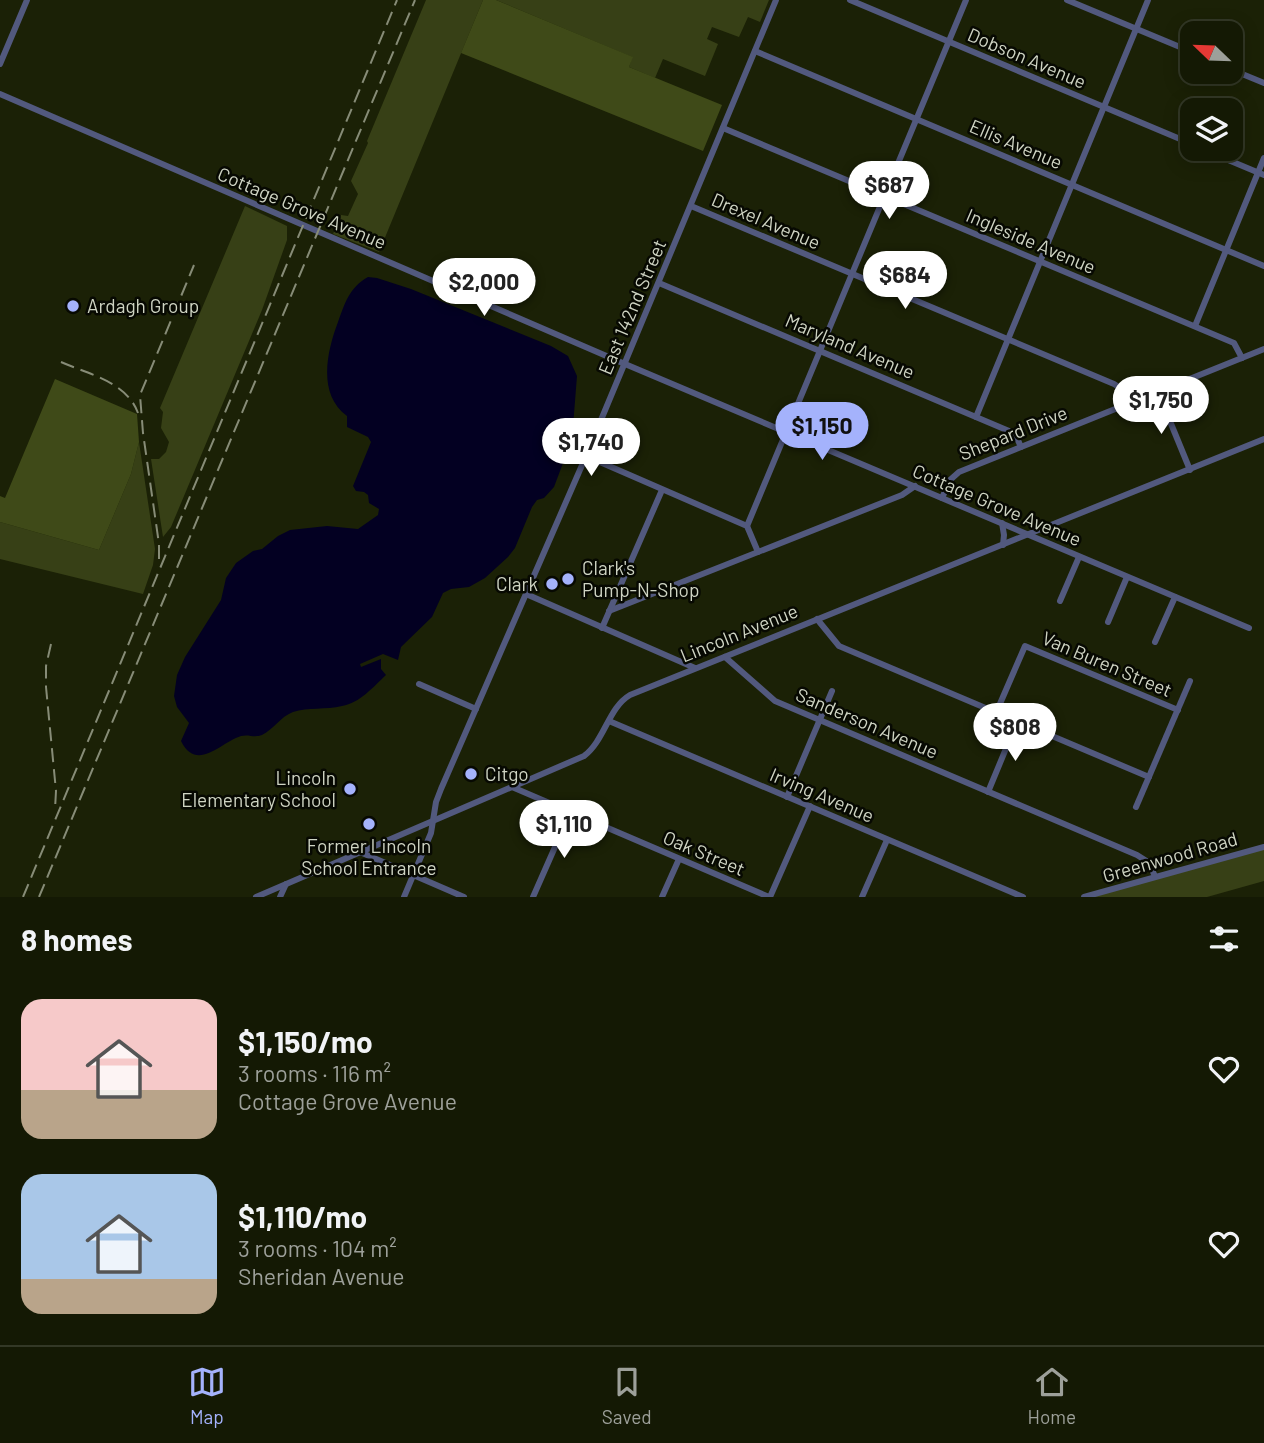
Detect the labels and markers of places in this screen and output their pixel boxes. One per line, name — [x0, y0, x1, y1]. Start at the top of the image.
pin: $687 — [848, 162, 930, 221]
pin: $684 — [864, 252, 946, 311]
pin: $2,000 — [427, 258, 541, 318]
place label: Ardagh Group — [87, 294, 199, 317]
marker: Ardagh Group — [65, 298, 81, 314]
pin: $1,750 — [1104, 376, 1218, 436]
pin: $1,150 — [765, 402, 879, 462]
pin: $1,740 — [534, 419, 648, 478]
place label: Clark's Pump-N-Shop — [582, 556, 699, 601]
marker: Clark's Pump-N-Shop — [560, 571, 576, 587]
place label: Clark — [496, 572, 538, 595]
marker: Clark — [544, 576, 560, 592]
pin: $808 — [974, 704, 1056, 763]
place label: Citgo — [485, 762, 529, 785]
place label: Lincoln Elementary School — [181, 766, 336, 811]
marker: Citgo — [463, 766, 479, 782]
marker: Lincoln Elementary School — [342, 781, 358, 797]
pin: $1,110 — [507, 800, 621, 860]
marker: Former Lincoln School Entrance — [361, 816, 377, 832]
place label: Former Lincoln School Entrance — [301, 834, 437, 879]

